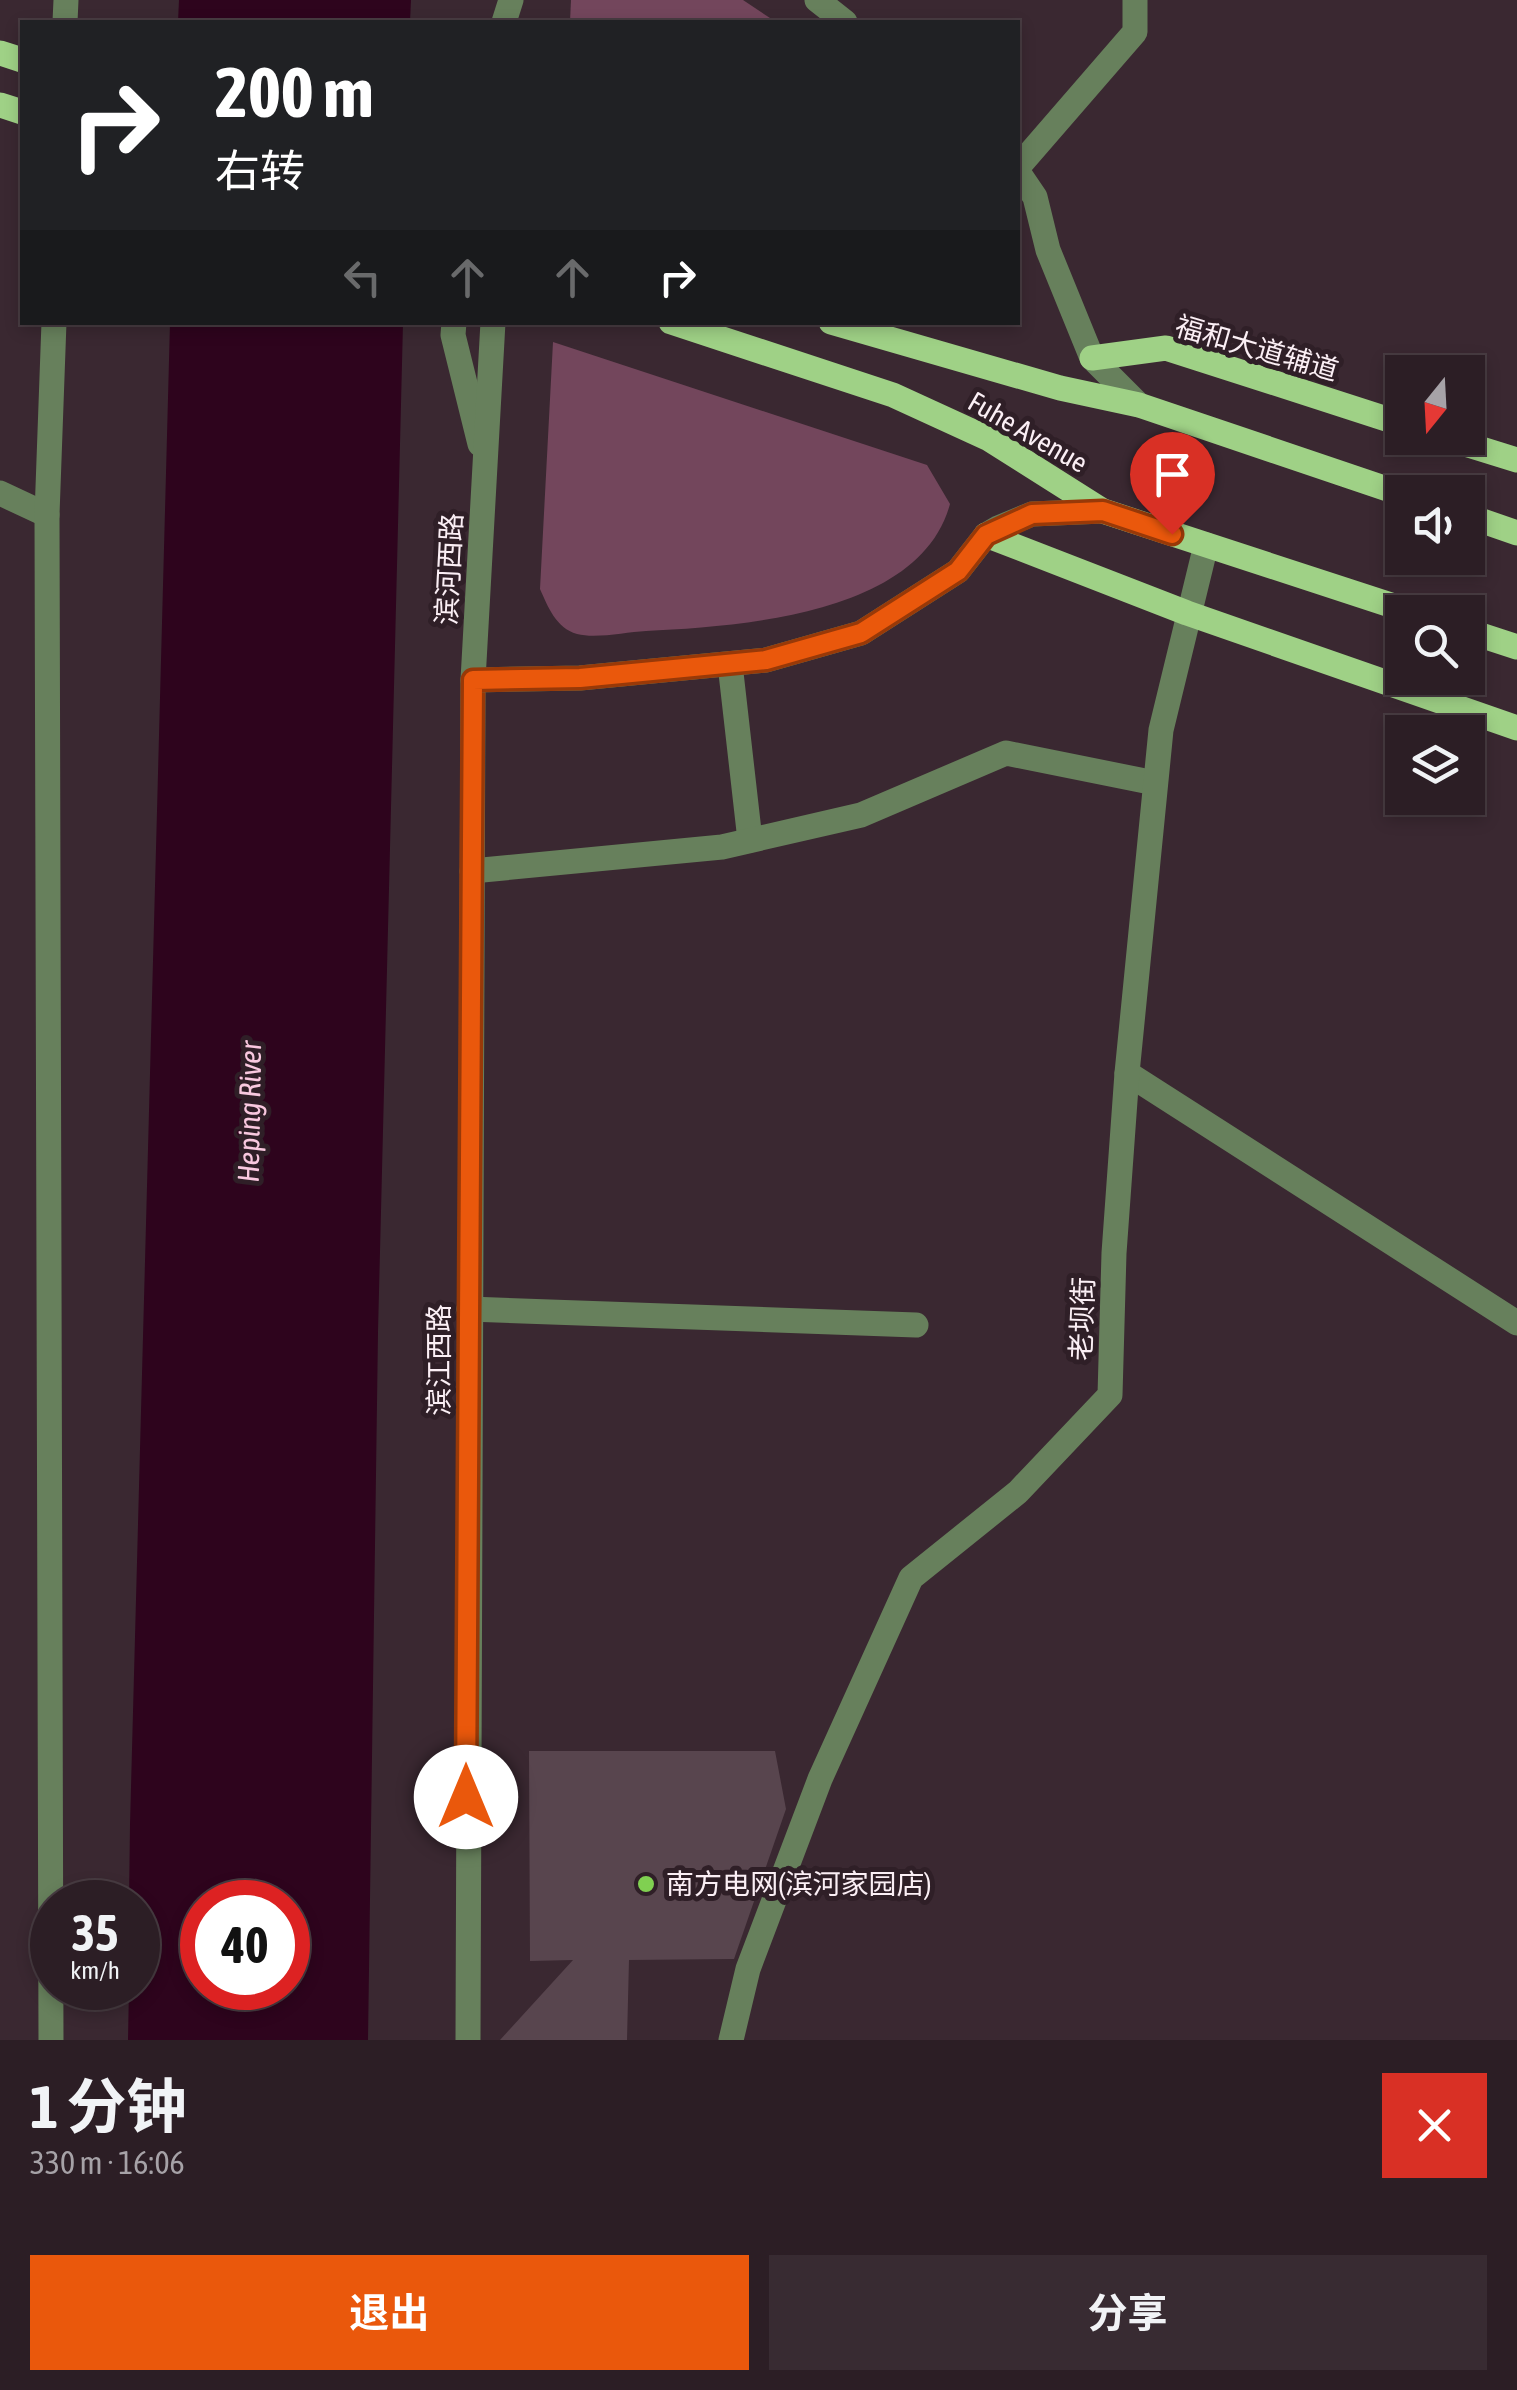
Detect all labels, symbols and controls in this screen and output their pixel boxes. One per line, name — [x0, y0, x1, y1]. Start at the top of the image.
text: 200 m — [215, 52, 374, 132]
icon: right — [50, 60, 180, 190]
text: 右转 — [215, 145, 305, 197]
icon: left — [335, 250, 390, 305]
icon: ahead — [440, 250, 495, 305]
icon: ahead — [545, 250, 600, 305]
icon: right — [650, 250, 705, 305]
street label: 福和大道辅道 — [1172, 309, 1342, 387]
north arrow — [1385, 355, 1485, 455]
map controls — [1385, 355, 1485, 815]
street label: Fuhe Avenue — [963, 385, 1093, 479]
pin — [1130, 432, 1215, 535]
icon: arrive — [1145, 447, 1200, 502]
button: sound — [1385, 475, 1485, 575]
street label: 滨河西路 — [430, 512, 468, 626]
button: search — [1385, 595, 1485, 695]
button: layers — [1385, 715, 1485, 815]
water label: Heping River — [231, 1040, 267, 1183]
street label: 老坝街 — [1065, 1276, 1099, 1362]
street label: 滨江西路 — [423, 1304, 455, 1416]
position arrow — [414, 1745, 518, 1849]
place label: 南方电网(滨河家园店) — [666, 1868, 931, 1900]
marker: 南方电网(滨河家园店) — [635, 1873, 657, 1895]
speed limit sign: 40 — [180, 1880, 310, 2010]
text: 35 — [71, 1904, 118, 1962]
text: km/h — [70, 1956, 120, 1984]
text: 1 分钟 — [30, 2072, 186, 2141]
button: close — [1382, 2073, 1487, 2178]
text: 330 m · 16:06 — [30, 2144, 185, 2181]
button: 退出 — [30, 2255, 749, 2370]
button: 分享 — [769, 2255, 1487, 2370]

